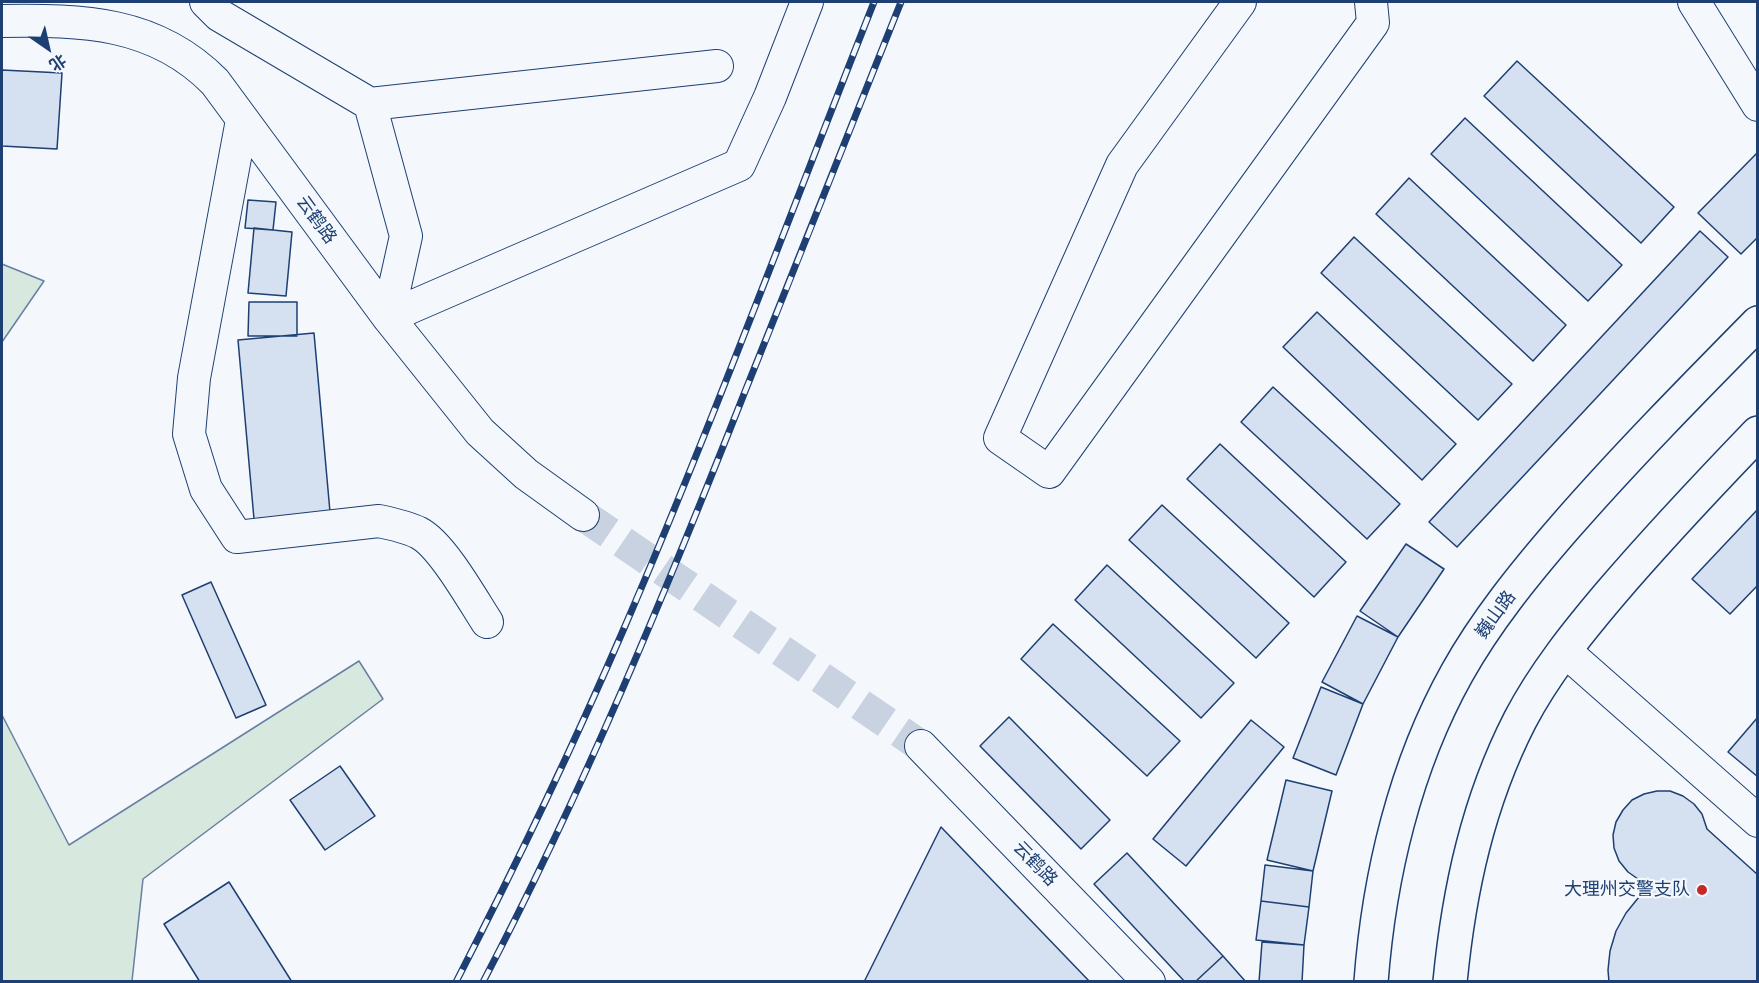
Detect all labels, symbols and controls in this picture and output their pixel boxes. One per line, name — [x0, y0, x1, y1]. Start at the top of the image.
north arrow — [18, 18, 78, 78]
text: 北 — [46, 50, 70, 76]
street label: 云鹤路 — [291, 192, 341, 248]
street label: 巍山路 — [1471, 587, 1521, 643]
street label: 云鹤路 — [1008, 837, 1062, 891]
place label: 大理州交警支队 — [1564, 879, 1690, 901]
marker: 大理州交警支队 — [1695, 883, 1709, 897]

